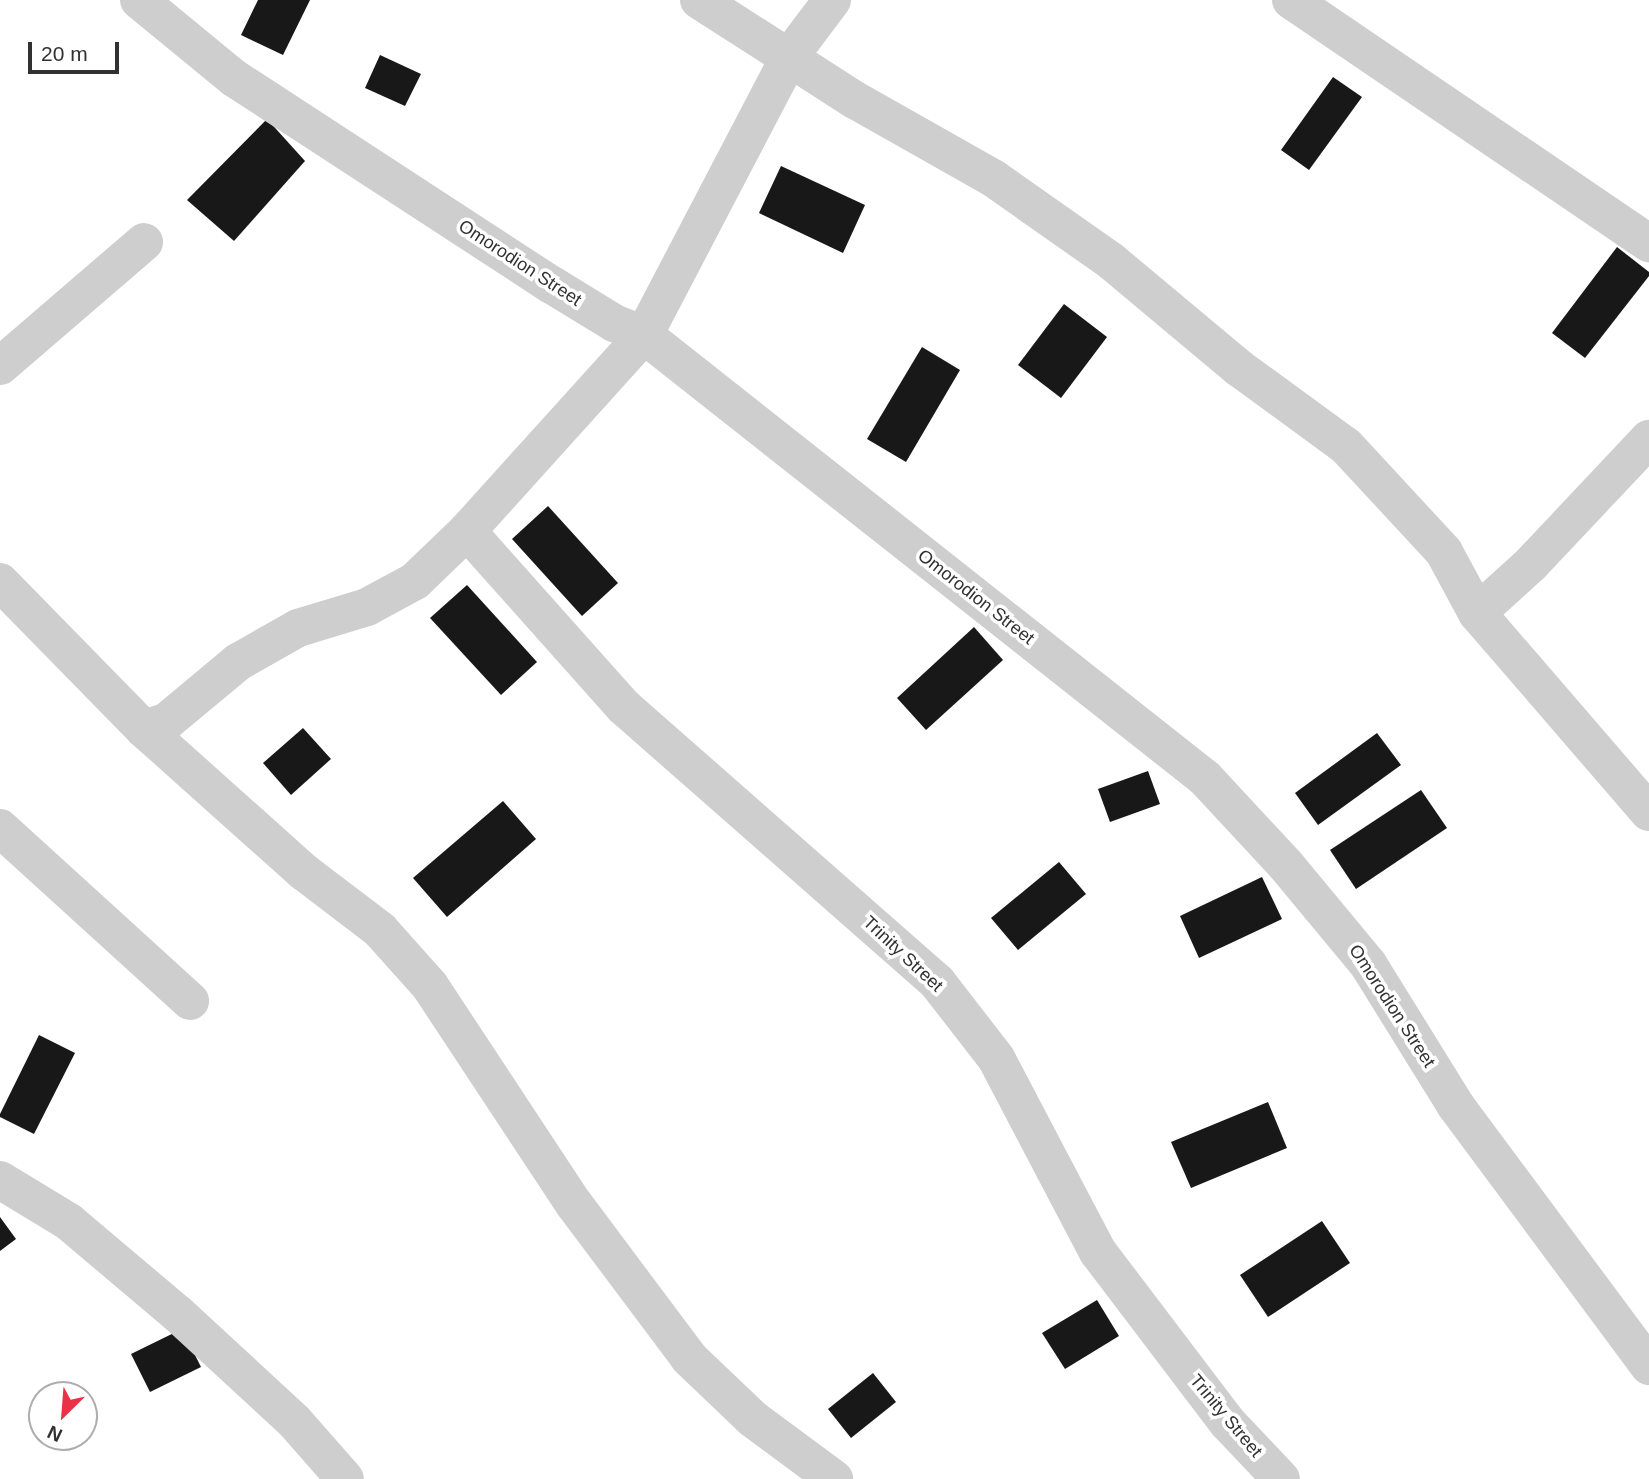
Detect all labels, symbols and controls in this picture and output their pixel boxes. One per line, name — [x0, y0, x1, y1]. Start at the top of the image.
scale bar — [32, 28, 122, 72]
text: 20 m — [41, 42, 88, 65]
street label: Omorodion Street — [455, 215, 585, 311]
street label: Omorodion Street — [913, 545, 1039, 649]
street label: Trinity Street — [859, 912, 947, 996]
street label: Omorodion Street — [1344, 941, 1440, 1071]
street label: Trinity Street — [1185, 1370, 1267, 1462]
north arrow — [28, 1381, 98, 1451]
text: N — [44, 1421, 65, 1446]

